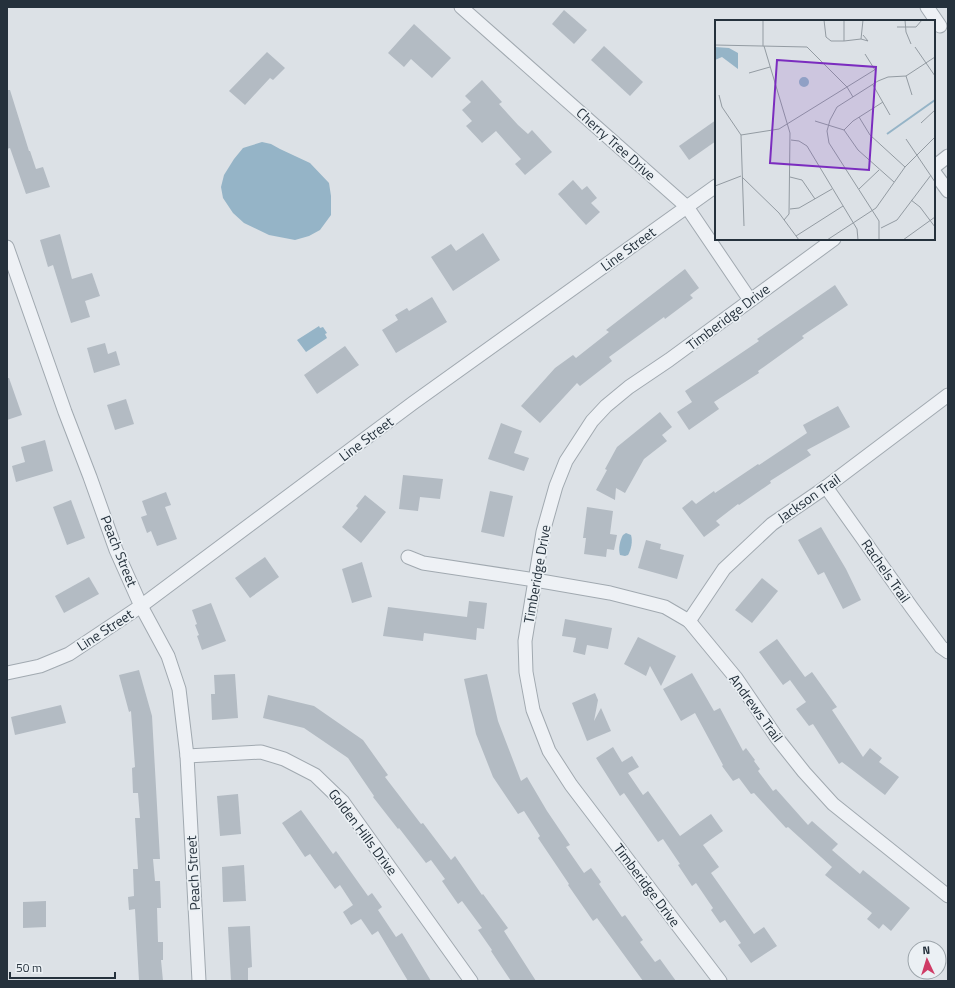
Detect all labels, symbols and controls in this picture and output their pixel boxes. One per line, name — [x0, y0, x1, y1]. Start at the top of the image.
inset map — [715, 20, 935, 240]
street label: Cherry Tree Drive — [572, 102, 661, 185]
street label: Line Street — [596, 221, 660, 276]
street label: Timberidge Drive — [682, 278, 774, 355]
street label: Line Street — [334, 411, 397, 466]
street label: Jackson Trail — [773, 468, 845, 527]
street label: Peach Street — [96, 512, 143, 590]
street label: Timberidge Drive — [517, 523, 556, 625]
street label: Rachels Trail — [857, 535, 916, 607]
street label: Line Street — [72, 603, 137, 656]
street label: Andrews Trail — [725, 669, 788, 746]
street label: Golden Hills Drive — [324, 784, 403, 879]
street label: Peach Street — [180, 835, 205, 911]
street label: Timberidge Drive — [609, 839, 686, 931]
north arrow — [907, 940, 947, 980]
text: N — [922, 942, 931, 958]
scale bar — [10, 954, 115, 980]
text: 50 m — [16, 958, 42, 977]

